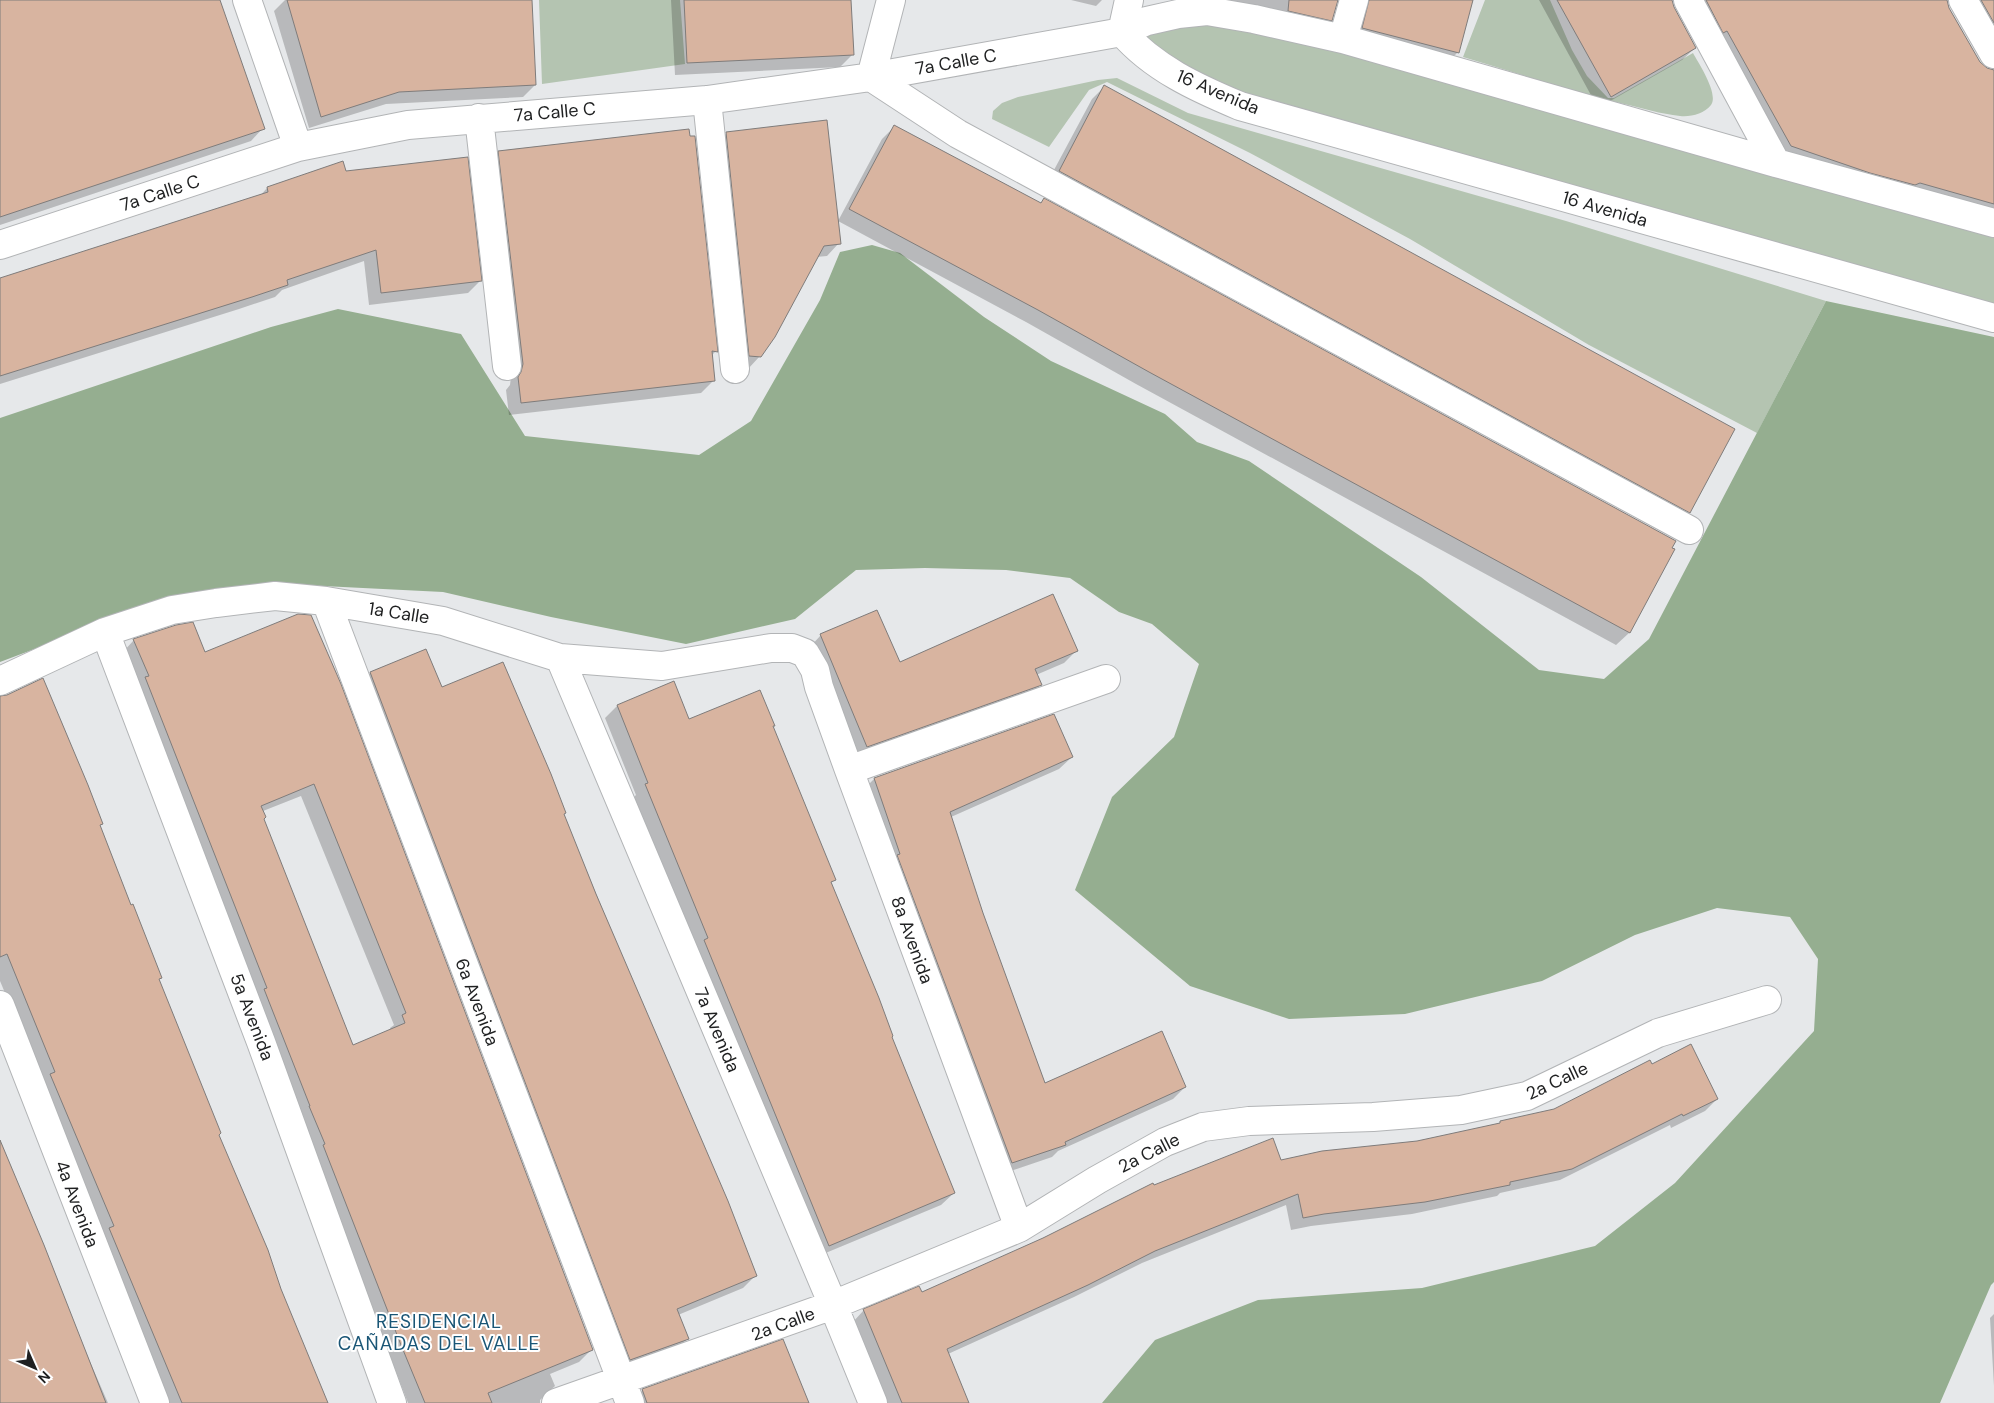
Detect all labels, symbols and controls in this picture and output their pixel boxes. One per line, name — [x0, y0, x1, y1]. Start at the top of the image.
street label: 7a Calle C — [913, 43, 999, 81]
street label: 16 Avenida — [1173, 64, 1263, 120]
street label: 7a Calle C — [513, 96, 597, 128]
street label: 7a Calle C — [117, 169, 203, 217]
street label: 16 Avenida — [1560, 185, 1650, 233]
street label: 1a Calle — [367, 596, 431, 630]
street label: 8a Avenida — [885, 893, 939, 987]
street label: 6a Avenida — [449, 955, 505, 1049]
street label: 5a Avenida — [224, 970, 280, 1064]
street label: 7a Avenida — [688, 984, 746, 1076]
street label: 2a Calle — [1522, 1056, 1592, 1106]
street label: 2a Calle — [1114, 1127, 1184, 1179]
street label: 4a Avenida — [49, 1157, 105, 1251]
street label: 2a Calle — [748, 1301, 818, 1347]
district label: RESIDENCIAL CAÑADAS DEL VALLE — [338, 1309, 540, 1356]
north arrow — [10, 1343, 60, 1393]
text: N — [34, 1367, 54, 1387]

